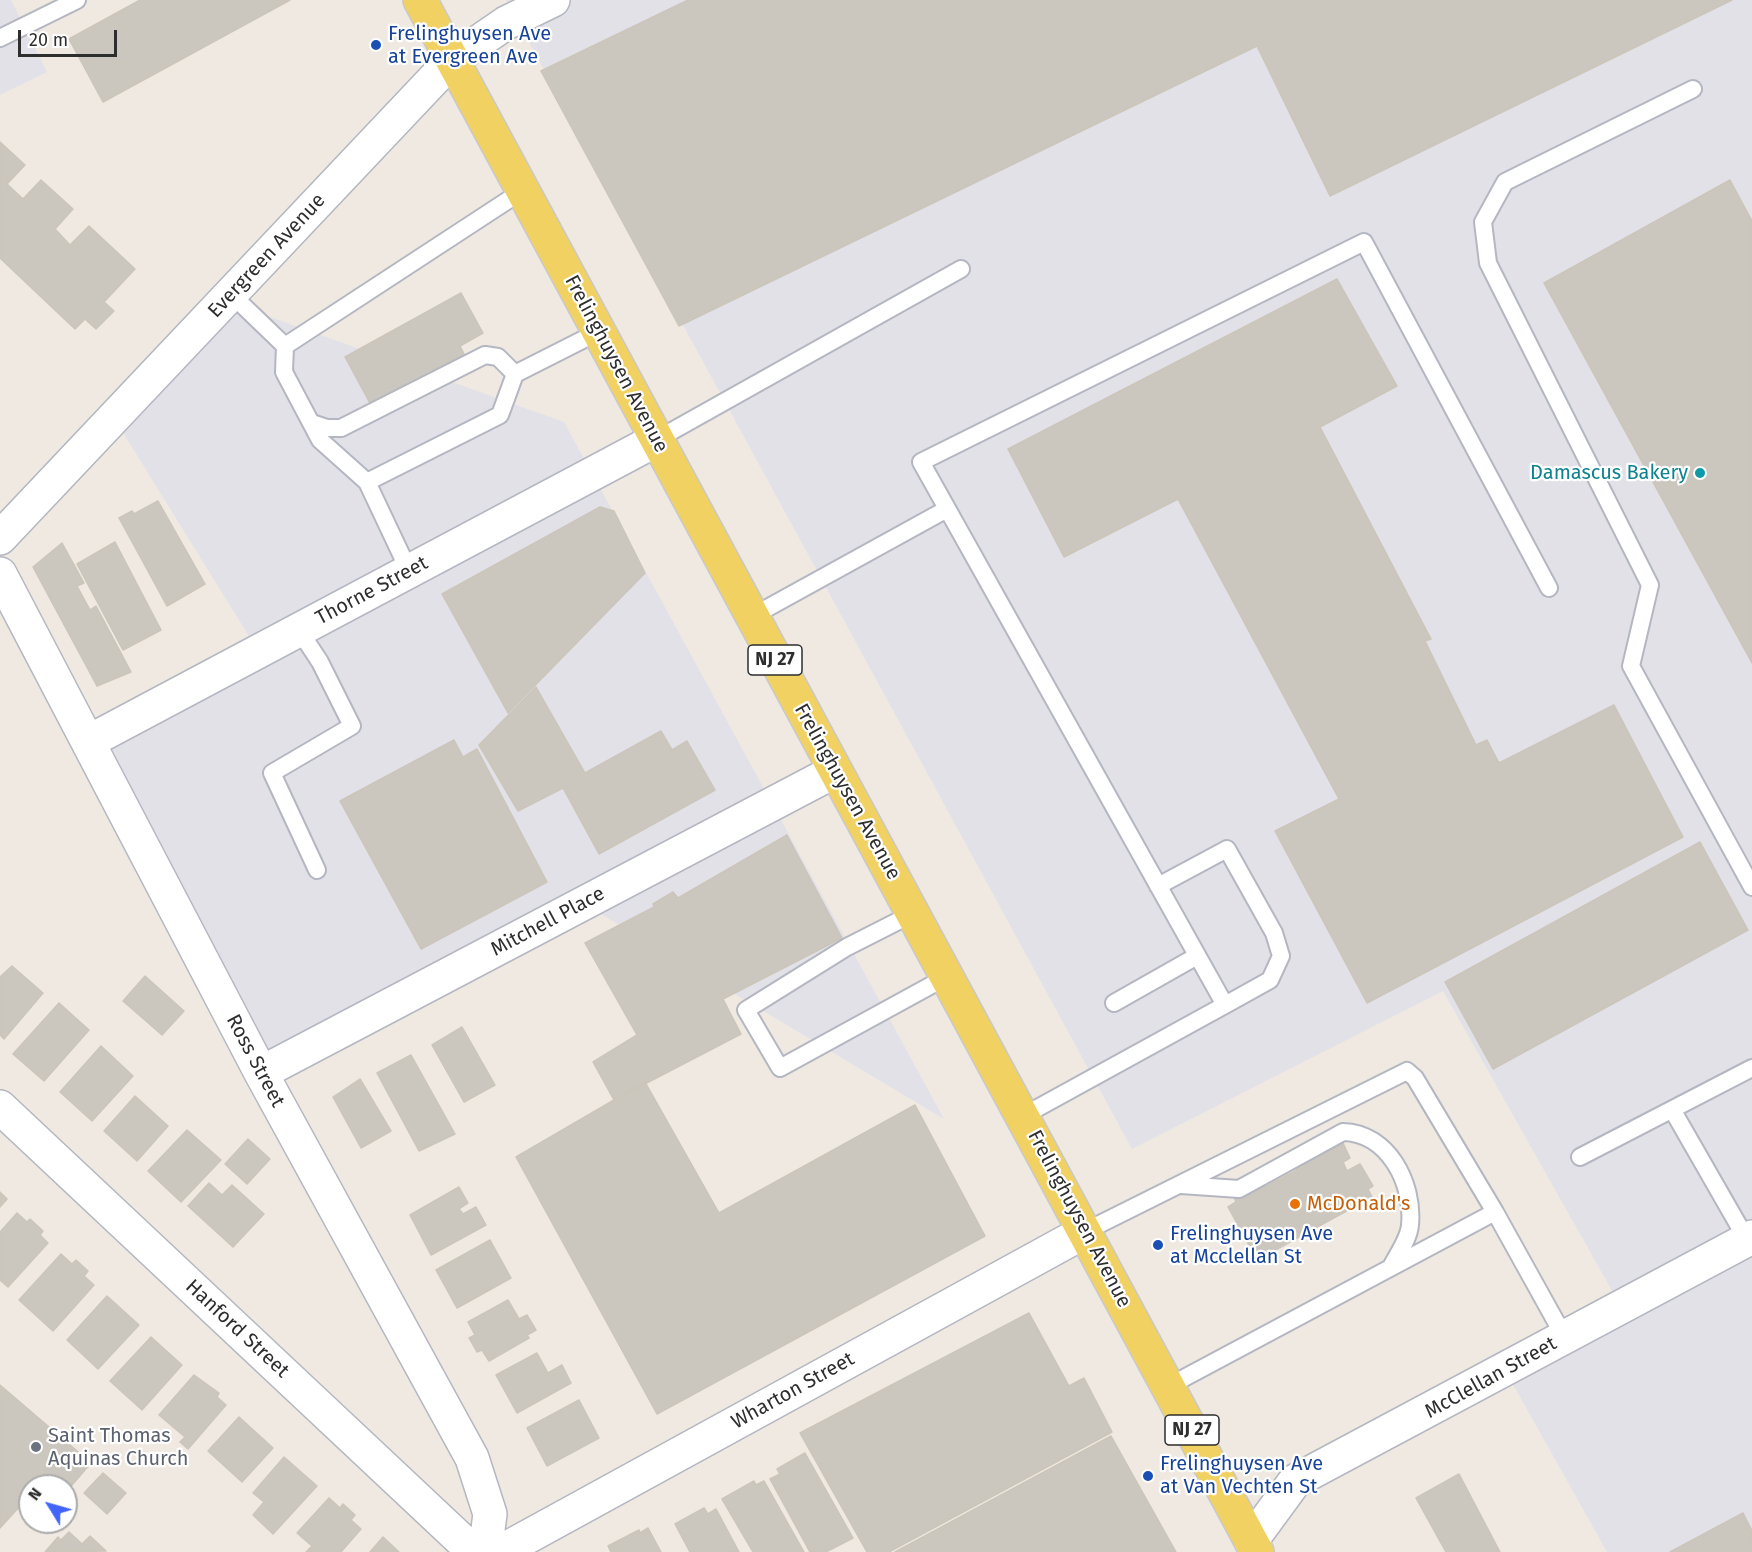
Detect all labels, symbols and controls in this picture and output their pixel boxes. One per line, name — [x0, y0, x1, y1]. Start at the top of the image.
scale bar — [21, 18, 120, 56]
place label: Frelinghuysen Ave at Evergreen Ave — [388, 22, 551, 69]
text: 20 m — [29, 29, 68, 51]
marker: Frelinghuysen Ave at Evergreen Ave — [369, 38, 383, 52]
street label: Evergreen Avenue — [203, 189, 331, 323]
street label: Frelinghuysen Avenue — [559, 271, 673, 457]
place label: Damascus Bakery — [1530, 461, 1688, 485]
marker: Damascus Bakery — [1693, 466, 1707, 480]
street label: Thorne Street — [312, 551, 432, 631]
road number: NJ 27 — [748, 645, 802, 675]
street label: Frelinghuysen Avenue — [789, 700, 905, 884]
street label: Mitchell Place — [487, 882, 609, 962]
street label: Ross Street — [221, 1011, 289, 1111]
street label: Frelinghuysen Avenue — [1022, 1126, 1136, 1312]
place label: McDonald's — [1307, 1192, 1410, 1216]
marker: McDonald's — [1288, 1197, 1302, 1211]
place label: Frelinghuysen Ave at Mcclellan St — [1170, 1222, 1333, 1269]
marker: Frelinghuysen Ave at Mcclellan St — [1151, 1238, 1165, 1252]
street label: Hanford Street — [180, 1275, 294, 1383]
street label: McClellan Street — [1421, 1332, 1561, 1424]
street label: Wharton Street — [727, 1347, 859, 1435]
road number: NJ 27 — [1165, 1415, 1219, 1445]
place label: Saint Thomas Aquinas Church — [48, 1424, 188, 1471]
marker: Saint Thomas Aquinas Church — [29, 1440, 43, 1454]
place label: Frelinghuysen Ave at Van Vechten St — [1160, 1452, 1323, 1499]
marker: Frelinghuysen Ave at Van Vechten St — [1141, 1469, 1155, 1483]
north arrow — [18, 1474, 78, 1534]
text: N — [24, 1484, 46, 1504]

